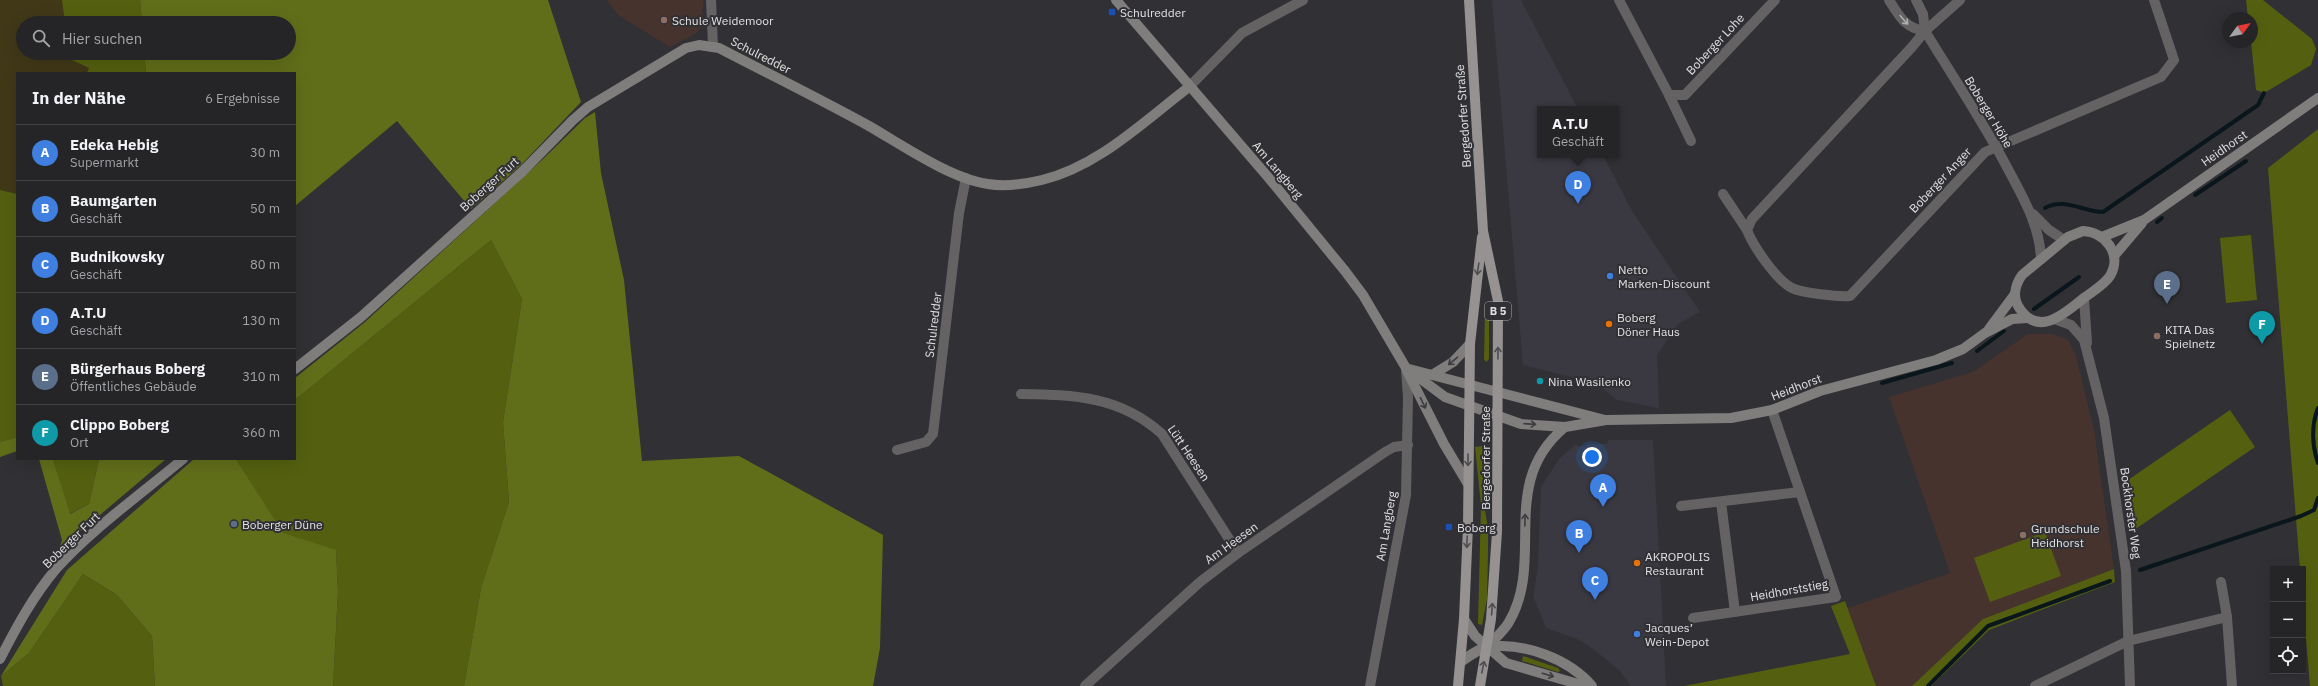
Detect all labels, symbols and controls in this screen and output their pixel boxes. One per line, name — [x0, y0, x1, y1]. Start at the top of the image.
place label: Schulredder — [1120, 5, 1186, 20]
marker: Schulredder — [1107, 7, 1117, 17]
street label: Boberger Lohe — [1683, 10, 1747, 78]
north arrow — [2222, 12, 2258, 48]
place label: Schule Weidemoor — [672, 13, 774, 28]
marker: Schule Weidemoor — [659, 15, 669, 25]
one-way arrow — [1899, 15, 1908, 25]
search box — [16, 16, 296, 60]
icon: search — [30, 27, 52, 49]
text: Hier suchen — [62, 29, 142, 48]
street label: Schulredder — [728, 33, 794, 77]
street label: Bergedorfer Straße — [1452, 63, 1474, 168]
street label: Boberger Höhe — [1962, 73, 2016, 151]
text: In der Nähe — [32, 87, 126, 109]
text: 6 Ergebnisse — [205, 90, 280, 107]
popup — [1537, 106, 1619, 158]
text: A.T.U — [1552, 114, 1588, 133]
street label: Heidhorst — [2198, 127, 2250, 169]
text: Geschäft — [1552, 133, 1604, 150]
text: Edeka Hebig — [70, 135, 158, 154]
street label: Am Langberg — [1250, 138, 1307, 202]
text: A — [41, 144, 49, 161]
text: 30 m — [250, 144, 280, 161]
street label: Boberger Anger — [1906, 144, 1975, 216]
text: Supermarkt — [70, 154, 139, 171]
street label: Boberger Furt — [456, 154, 522, 214]
pin: D — [1565, 171, 1591, 204]
text: Baumgarten — [70, 191, 157, 210]
text: B — [41, 200, 49, 217]
text: 50 m — [250, 200, 280, 217]
text: Geschäft — [70, 210, 122, 227]
text: Budnikowsky — [70, 247, 165, 266]
text: C — [41, 256, 49, 273]
text: 80 m — [250, 256, 280, 273]
one-way arrow — [1474, 262, 1482, 275]
place label: Netto Marken-Discount — [1618, 262, 1710, 291]
text: Geschäft — [70, 266, 122, 283]
marker: Netto Marken-Discount — [1605, 271, 1615, 281]
pin: E — [2154, 271, 2180, 304]
street label: Schulredder — [922, 291, 945, 359]
road number: B 5 — [1485, 302, 1511, 320]
text: A.T.U — [70, 303, 106, 322]
place label: Boberg Döner Haus — [1617, 310, 1680, 339]
pin: F — [2249, 311, 2275, 344]
text: D — [40, 312, 50, 329]
text: 130 m — [242, 312, 280, 329]
marker: Boberg Döner Haus — [1604, 319, 1614, 329]
text: Geschäft — [70, 322, 122, 339]
place label: KITA Das Spielnetz — [2165, 322, 2215, 351]
marker: KITA Das Spielnetz — [2152, 331, 2162, 341]
one-way arrow — [1494, 347, 1502, 360]
one-way arrow — [1447, 357, 1458, 366]
text: Bürgerhaus Boberg — [70, 359, 205, 378]
text: E — [41, 368, 49, 385]
text: 310 m — [242, 368, 280, 385]
street label: Heidhorst — [1769, 371, 1823, 403]
place label: Nina Wasilenko — [1548, 374, 1631, 389]
marker: Nina Wasilenko — [1535, 376, 1545, 386]
text: Öffentliches Gebäude — [70, 378, 197, 395]
one-way arrow — [1420, 396, 1427, 408]
street label: Bergedorfer Straße — [1478, 406, 1493, 510]
text: Clippo Boberg — [70, 415, 169, 434]
one-way arrow — [1523, 421, 1536, 428]
street label: Lütt Heesen — [1165, 422, 1213, 484]
text: F — [41, 424, 49, 441]
text: 360 m — [242, 424, 280, 441]
text: Ort — [70, 434, 89, 451]
your location — [1582, 447, 1602, 467]
one-way arrow — [1464, 453, 1472, 466]
street label: Bockhorster Weg — [2117, 466, 2145, 560]
pin: A — [1590, 474, 1616, 507]
street label: Am Langberg — [1372, 489, 1400, 562]
street label: Boberger Furt — [39, 509, 103, 571]
one-way arrow — [1521, 514, 1528, 527]
place label: Boberger Düne — [242, 517, 323, 532]
marker: Boberger Düne — [229, 519, 239, 529]
street label: Am Heesen — [1202, 519, 1260, 567]
place label: Boberg — [1457, 520, 1496, 535]
pin: B — [1566, 520, 1592, 553]
place label: Grundschule Heidhorst — [2031, 521, 2100, 550]
marker: Boberg — [1444, 522, 1454, 532]
marker: Grundschule Heidhorst — [2018, 530, 2028, 540]
one-way arrow — [1463, 535, 1471, 548]
place label: AKROPOLIS Restaurant — [1645, 549, 1710, 578]
marker: AKROPOLIS Restaurant — [1632, 558, 1642, 568]
map controls — [2270, 566, 2306, 674]
button: + — [2270, 566, 2306, 602]
pin: C — [1582, 567, 1608, 600]
street label: Heidhorststieg — [1749, 576, 1830, 604]
button: − — [2270, 602, 2306, 638]
one-way arrow — [1489, 603, 1496, 616]
place label: Jacques’ Wein-Depot — [1645, 620, 1709, 649]
marker: Jacques’ Wein-Depot — [1632, 629, 1642, 639]
button: locate — [2270, 638, 2306, 674]
one-way arrow — [1480, 661, 1488, 674]
one-way arrow — [1542, 672, 1555, 679]

